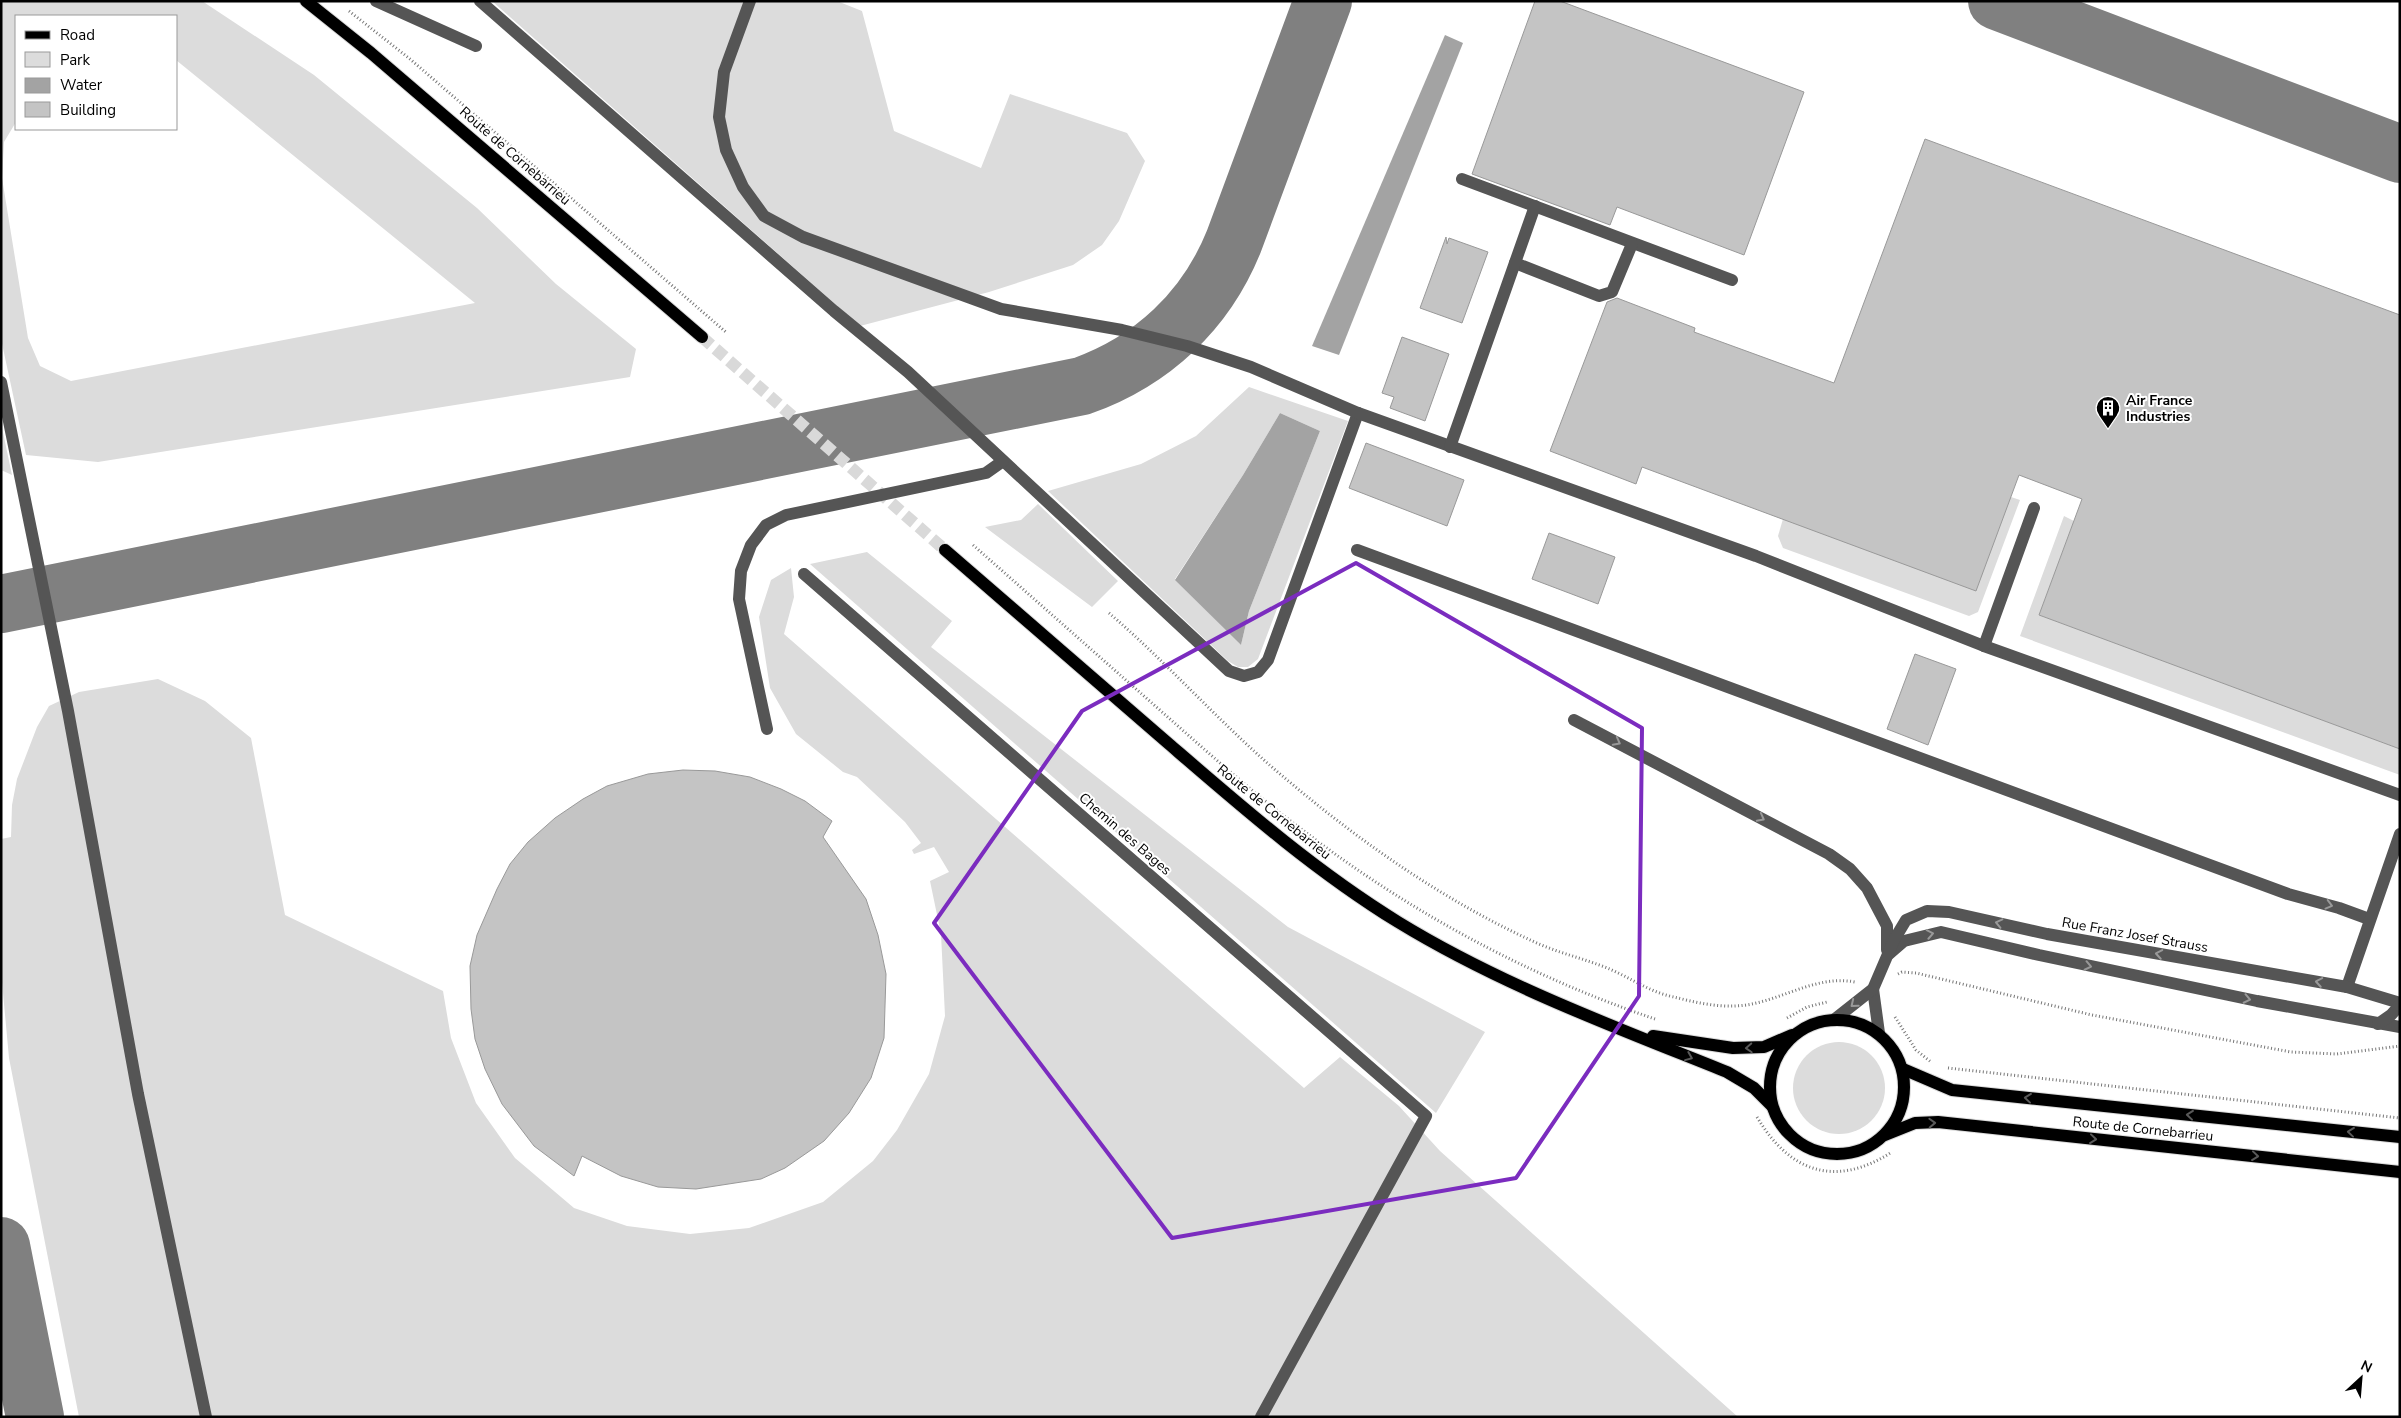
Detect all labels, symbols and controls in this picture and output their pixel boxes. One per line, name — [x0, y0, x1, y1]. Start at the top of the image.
legend — [15, 15, 178, 130]
text: Road — [60, 25, 95, 45]
text: Park — [60, 50, 90, 70]
text: Water — [60, 75, 103, 95]
text: Building — [60, 100, 116, 120]
street label: Route de Cornebarrieu — [455, 103, 575, 209]
place label: Air France Industries — [2126, 391, 2193, 426]
building icon: Air France Industries — [2095, 395, 2121, 429]
one-way arrow — [1612, 736, 1621, 746]
street label: Route de Cornebarrieu — [1213, 760, 1335, 864]
street label: Chemin des Bages — [1075, 789, 1176, 880]
one-way arrow — [1756, 812, 1765, 822]
one-way arrow — [2324, 900, 2332, 910]
street label: Rue Franz Josef Strauss — [2060, 913, 2210, 957]
one-way arrow — [1995, 918, 2004, 929]
one-way arrow — [1926, 929, 1934, 939]
one-way arrow — [2154, 949, 2163, 960]
one-way arrow — [2084, 960, 2093, 971]
one-way arrow — [2314, 978, 2323, 988]
one-way arrow — [2243, 994, 2252, 1004]
one-way arrow — [1851, 999, 1860, 1007]
one-way arrow — [1744, 1042, 1752, 1053]
one-way arrow — [1684, 1050, 1693, 1061]
one-way arrow — [2024, 1093, 2032, 1104]
one-way arrow — [2185, 1110, 2193, 1121]
street label: Route de Cornebarrieu — [2072, 1112, 2214, 1146]
one-way arrow — [1928, 1118, 1936, 1128]
one-way arrow — [2347, 1127, 2355, 1138]
one-way arrow — [2090, 1133, 2098, 1144]
one-way arrow — [2251, 1150, 2259, 1161]
north arrow — [2336, 1353, 2386, 1403]
text: N — [2358, 1356, 2375, 1378]

